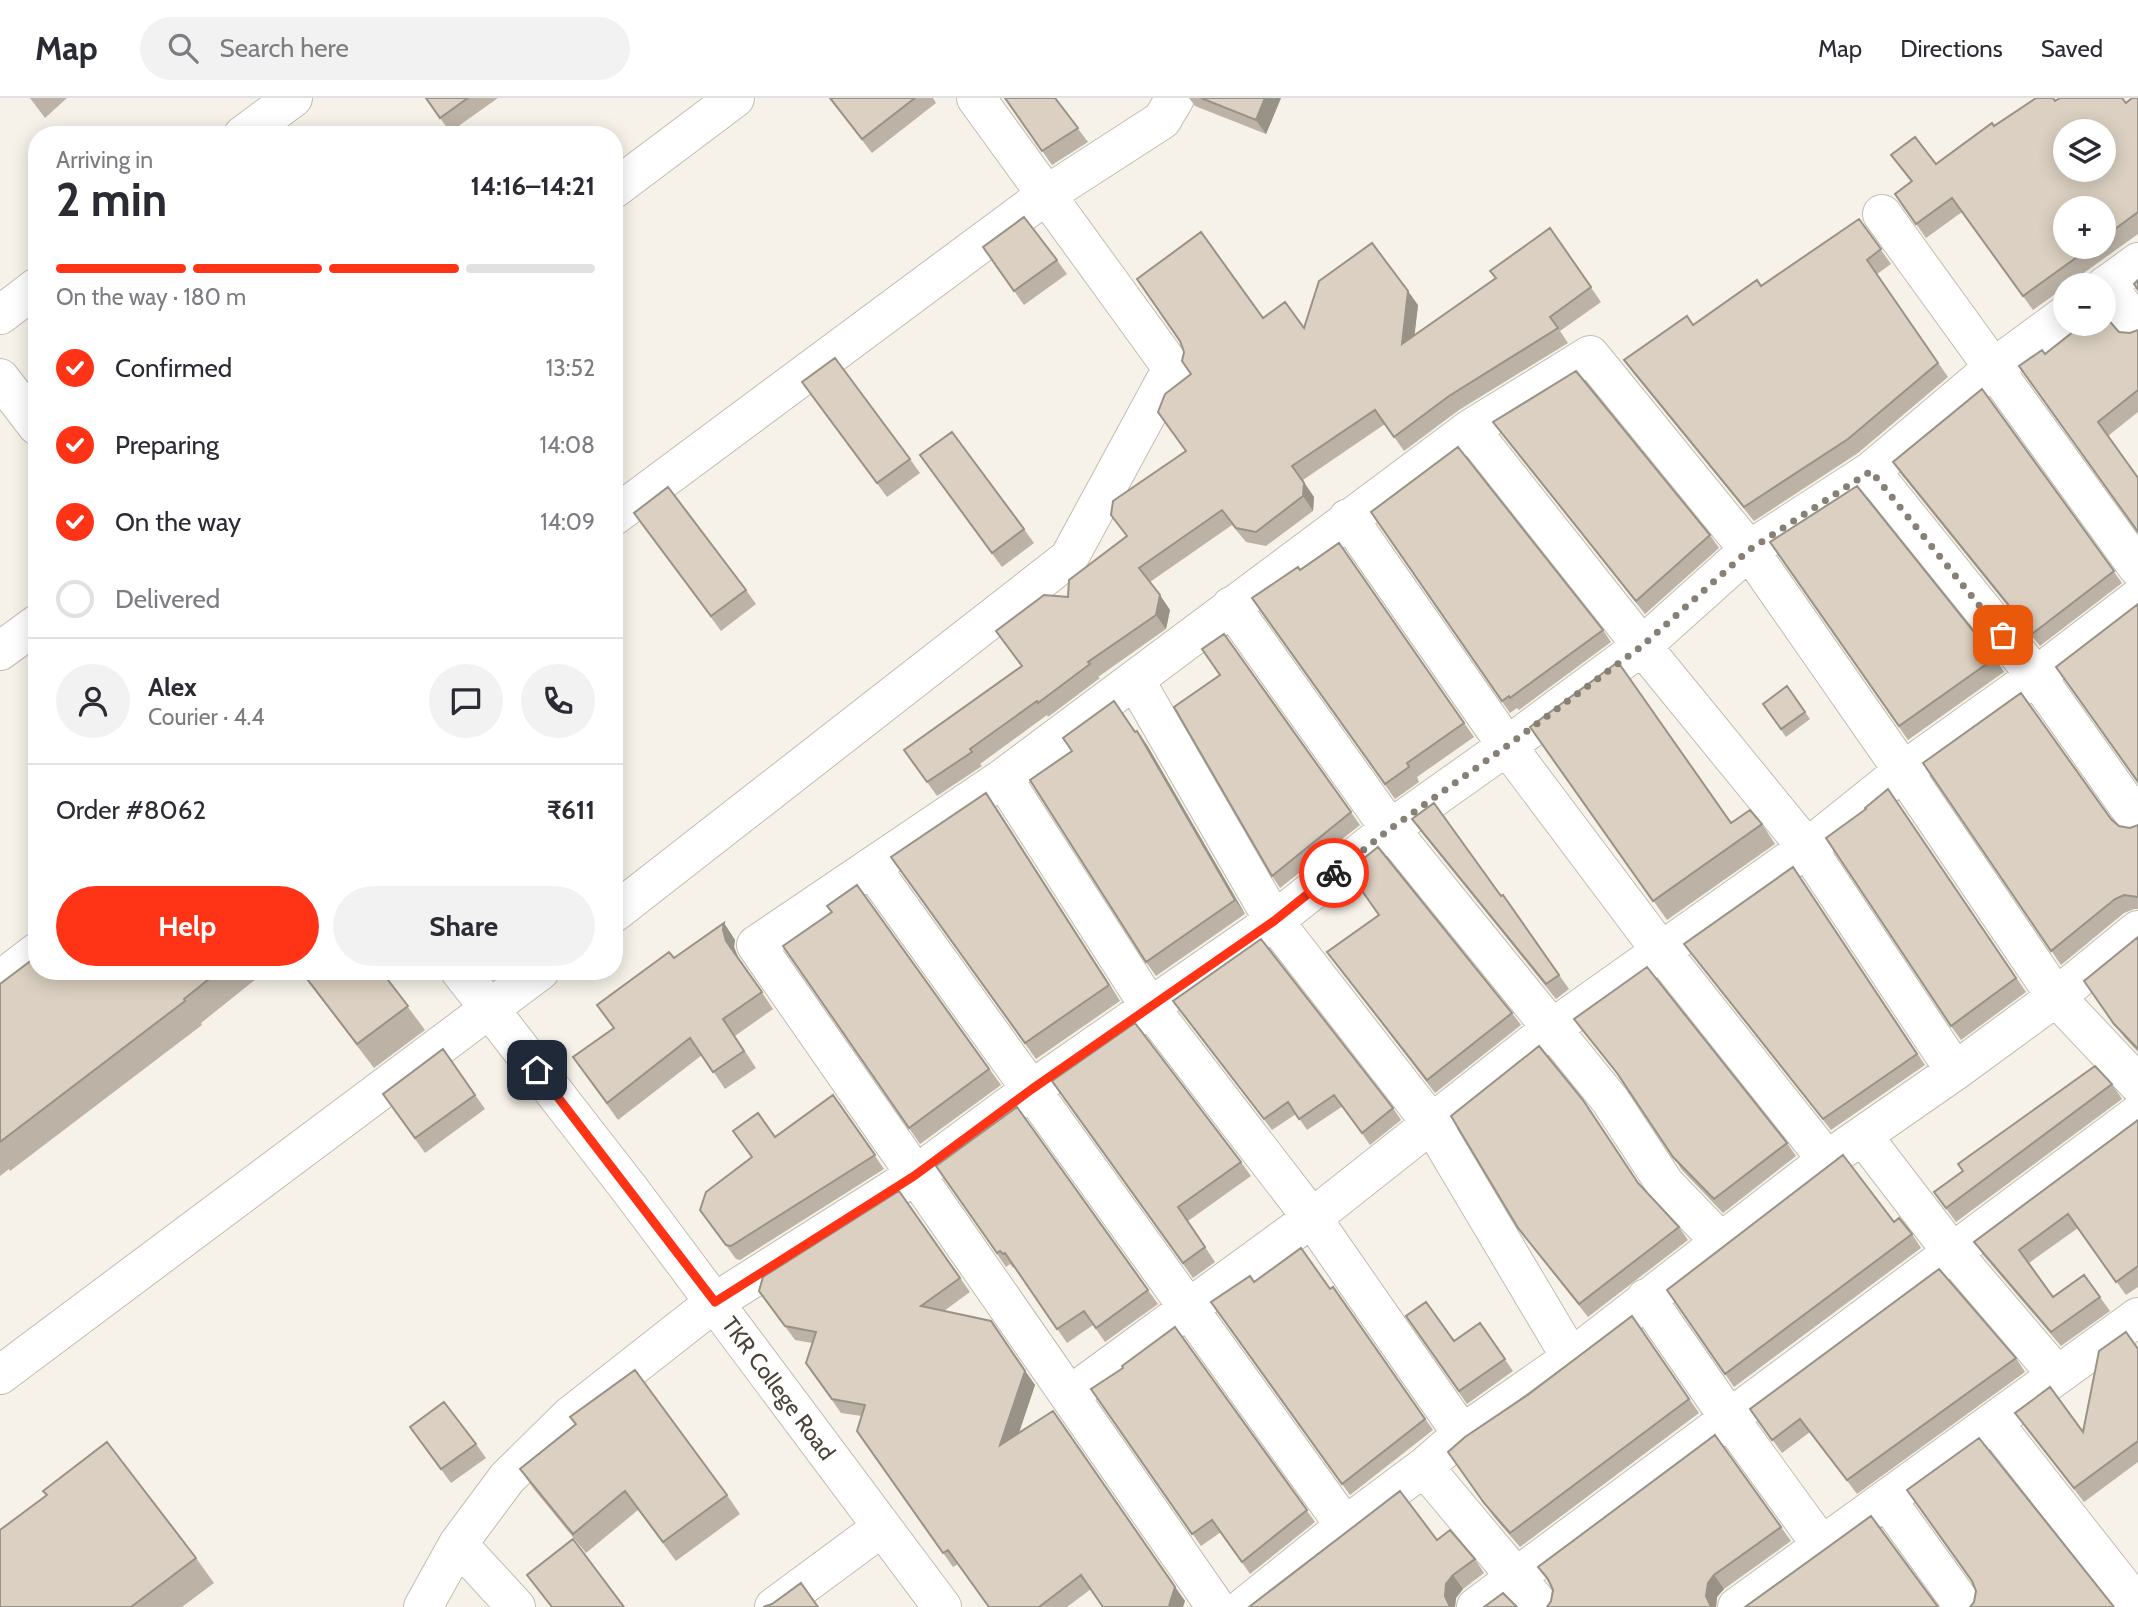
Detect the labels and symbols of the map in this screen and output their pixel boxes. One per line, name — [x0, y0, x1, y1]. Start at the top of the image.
pin — [1973, 605, 2033, 665]
courier — [1299, 838, 1369, 908]
pin — [507, 1040, 567, 1100]
street label: TKR College Road — [716, 1311, 841, 1465]

